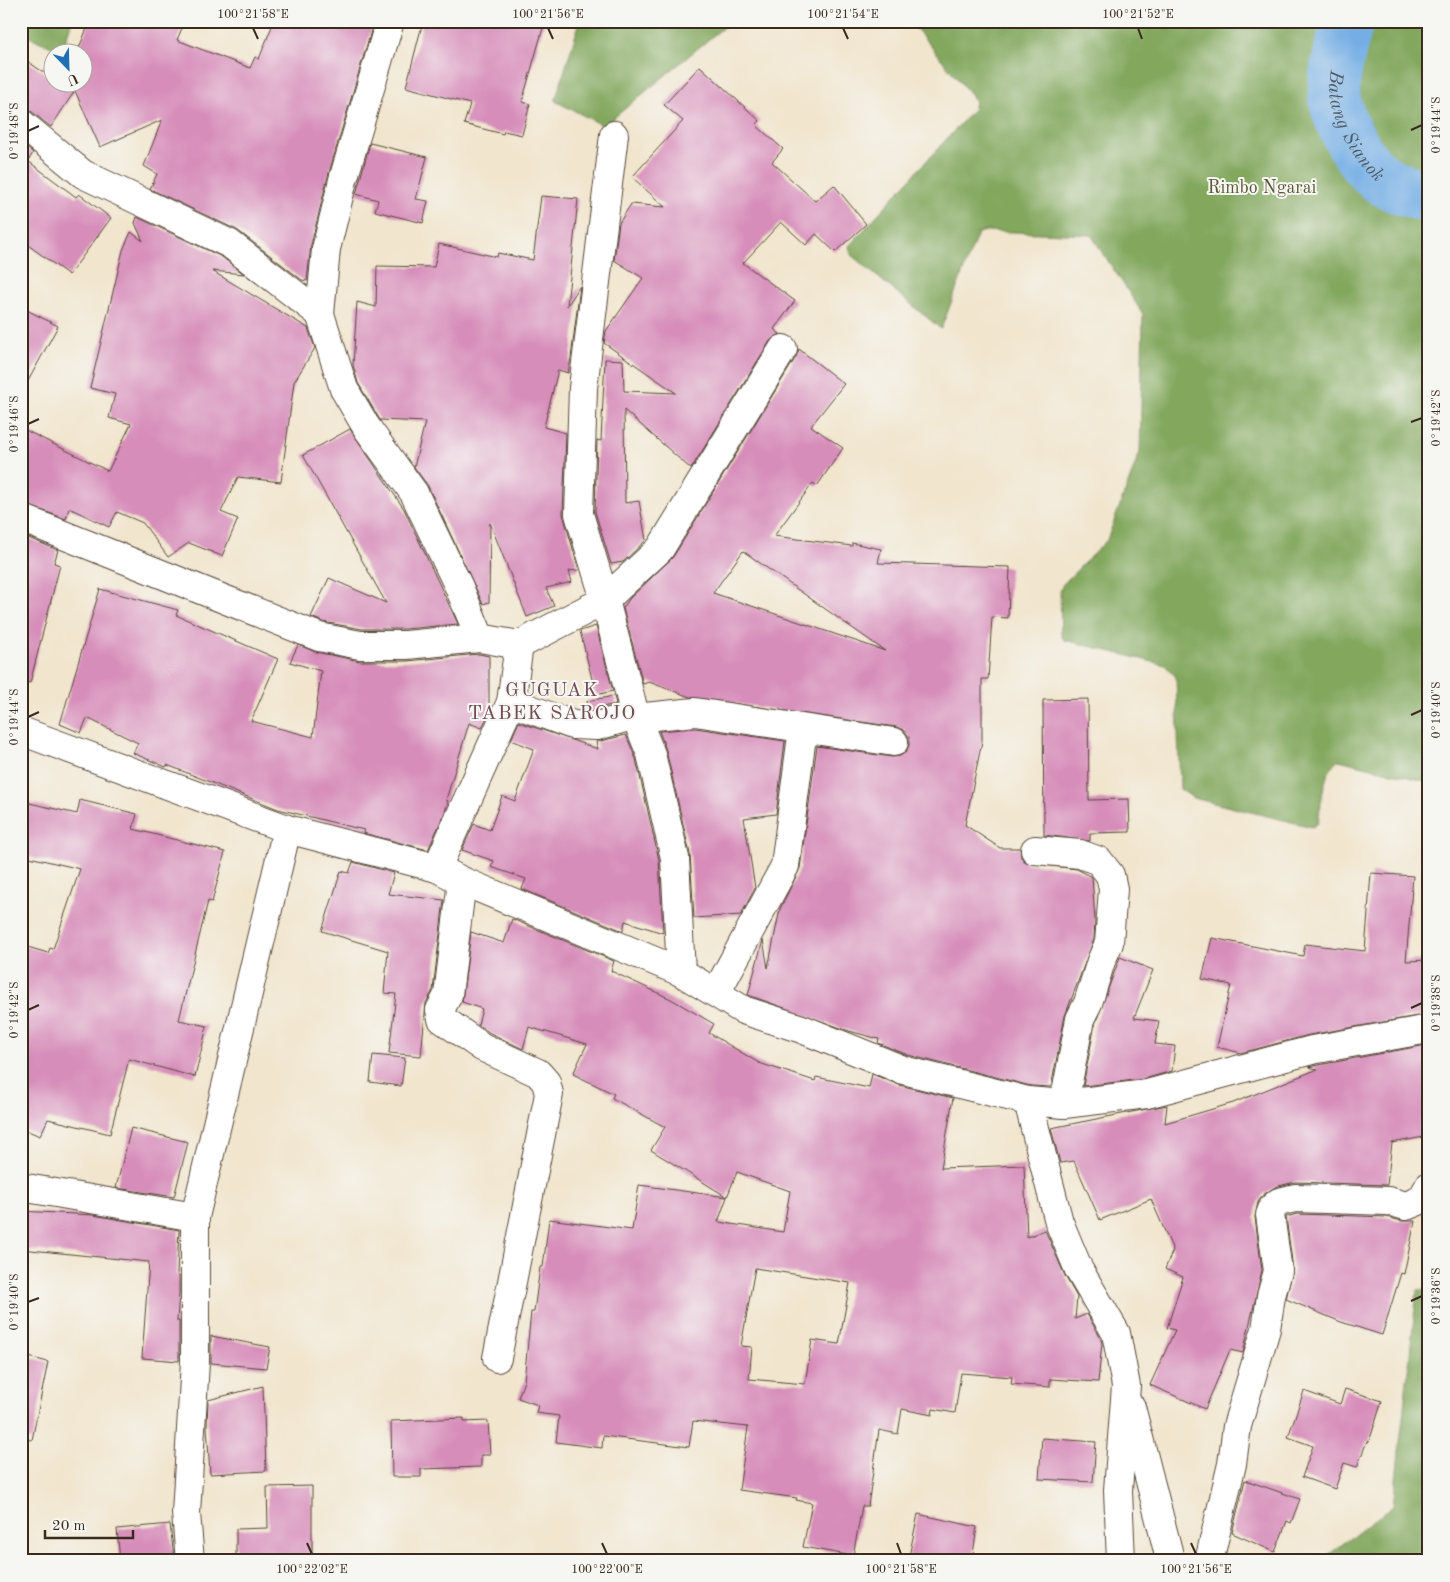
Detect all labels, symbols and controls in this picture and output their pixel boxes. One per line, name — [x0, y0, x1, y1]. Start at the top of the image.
text: 100°21'58"E — [217, 8, 289, 21]
text: 100°21'56"E — [512, 8, 584, 21]
text: 100°21'54"E — [807, 8, 879, 21]
text: 100°21'52"E — [1102, 8, 1174, 21]
north arrow — [42, 42, 92, 92]
water label: Batang Sianok — [1324, 68, 1387, 186]
text: U — [65, 70, 81, 88]
text: 0°19'44"S — [1431, 97, 1443, 153]
text: 0°19'48"S — [9, 103, 21, 159]
park label: Rimbo Ngarai — [1208, 179, 1317, 197]
text: 0°19'42"S — [1431, 390, 1443, 446]
text: 0°19'46"S — [9, 396, 21, 452]
district label: GUGUAK TABEK SAROJO — [468, 681, 636, 724]
text: 0°19'40"S — [1431, 682, 1443, 738]
text: 0°19'44"S — [9, 689, 21, 745]
text: 0°19'38"S — [1431, 975, 1443, 1031]
text: 0°19'42"S — [9, 982, 21, 1038]
text: 0°19'36"S — [1431, 1268, 1443, 1324]
text: 0°19'40"S — [9, 1274, 21, 1330]
scale bar — [45, 1507, 132, 1539]
text: 20 m — [52, 1519, 86, 1534]
text: 100°21'58"E — [865, 1563, 937, 1576]
text: 100°21'56"E — [1160, 1563, 1232, 1576]
text: 100°22'02"E — [276, 1564, 348, 1576]
text: 100°22'00"E — [571, 1564, 643, 1576]

